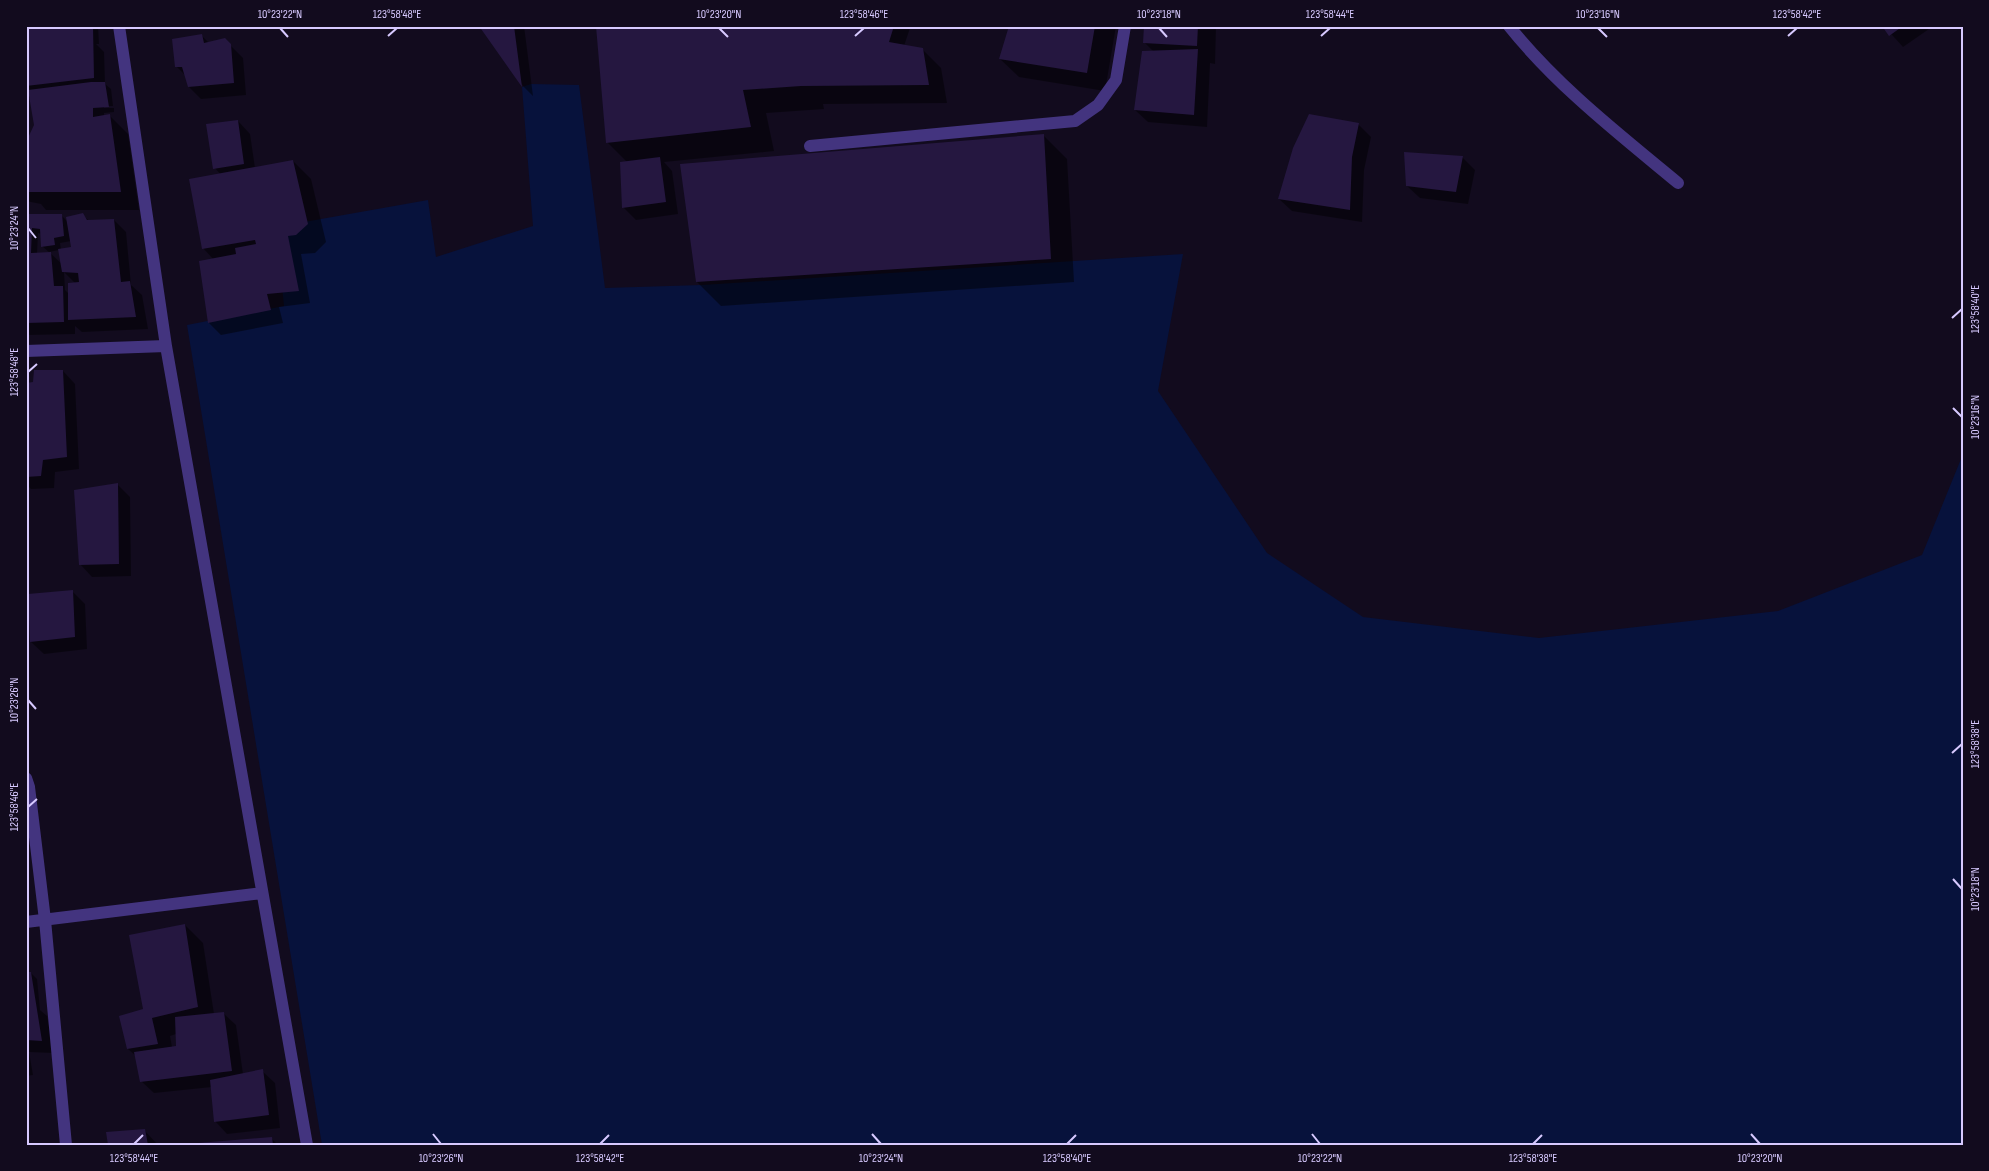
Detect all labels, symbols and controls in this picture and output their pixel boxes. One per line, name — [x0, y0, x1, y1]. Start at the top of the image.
text: 10°23'22"N — [258, 7, 302, 22]
text: 123°58'48"E — [373, 7, 421, 22]
text: 10°23'20"N — [697, 7, 741, 22]
text: 123°58'46"E — [840, 7, 888, 22]
text: 10°23'18"N — [1137, 7, 1181, 22]
text: 123°58'44"E — [1306, 7, 1354, 22]
text: 10°23'16"N — [1576, 7, 1620, 22]
text: 123°58'42"E — [1773, 7, 1821, 22]
text: 10°23'24"N — [7, 206, 22, 250]
text: 123°58'40"E — [1968, 285, 1983, 333]
text: 123°58'48"E — [7, 348, 22, 396]
text: 10°23'16"N — [1968, 395, 1983, 439]
text: 10°23'26"N — [7, 678, 22, 722]
text: 123°58'38"E — [1968, 720, 1983, 768]
text: 123°58'46"E — [7, 783, 22, 831]
text: 10°23'18"N — [1968, 867, 1983, 911]
text: 123°58'44"E — [110, 1151, 158, 1166]
text: 10°23'26"N — [419, 1151, 463, 1166]
text: 123°58'42"E — [576, 1151, 624, 1166]
text: 10°23'24"N — [859, 1151, 903, 1166]
text: 123°58'40"E — [1043, 1151, 1091, 1166]
text: 10°23'22"N — [1298, 1151, 1342, 1166]
text: 123°58'38"E — [1509, 1151, 1557, 1166]
text: 10°23'20"N — [1738, 1151, 1782, 1166]

